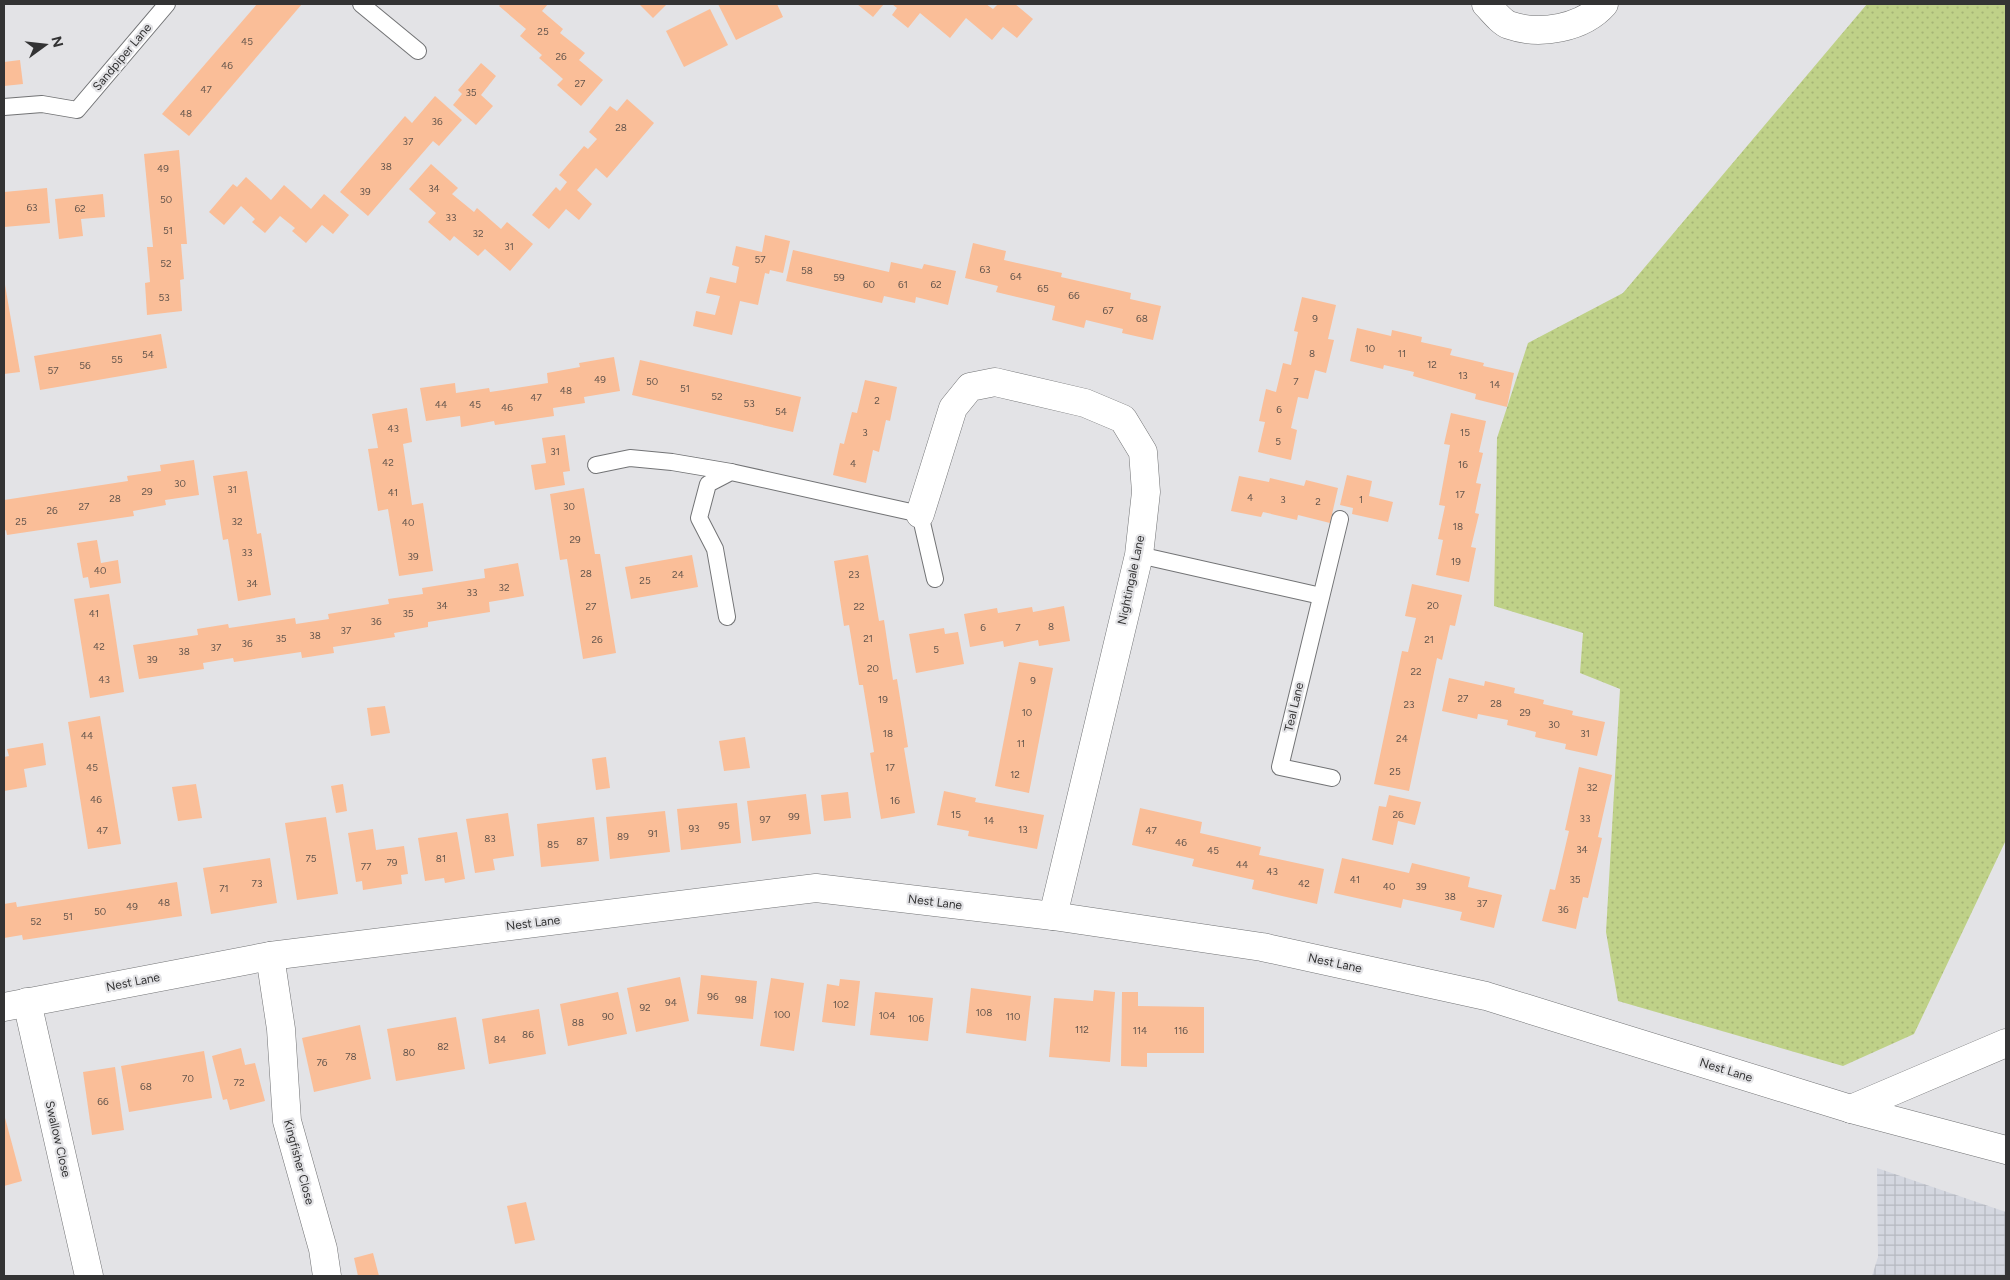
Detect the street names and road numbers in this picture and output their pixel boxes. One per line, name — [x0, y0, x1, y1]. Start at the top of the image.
street label: Sandpiper Lane — [90, 20, 154, 93]
street label: Nightingale Lane — [1115, 534, 1147, 626]
street label: Teal Lane — [1282, 681, 1307, 733]
street label: Nest Lane — [907, 892, 963, 912]
street label: Nest Lane — [505, 913, 561, 933]
street label: Nest Lane — [1307, 950, 1364, 976]
street label: Nest Lane — [105, 970, 162, 994]
street label: Nest Lane — [1698, 1055, 1755, 1085]
street label: Swallow Close — [42, 1100, 74, 1179]
street label: Kingfisher Close — [281, 1118, 317, 1206]

